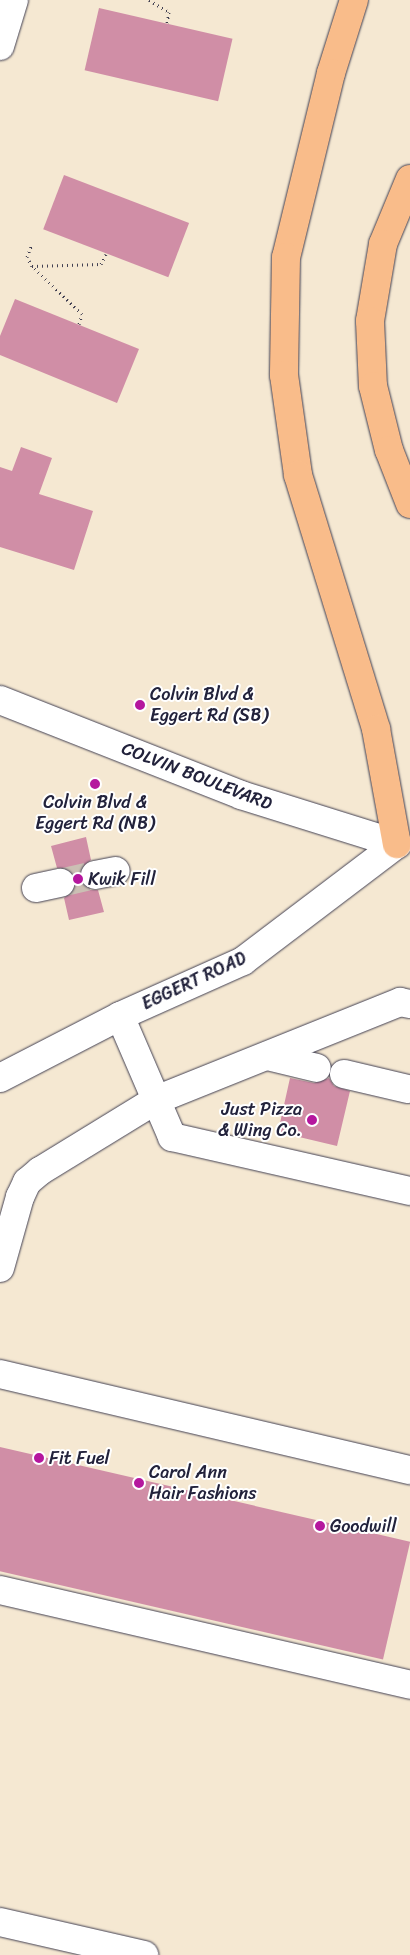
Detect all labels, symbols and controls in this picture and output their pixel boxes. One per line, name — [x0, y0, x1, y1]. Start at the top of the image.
place label: Colvin Blvd & Eggert Rd (SB) — [150, 684, 268, 726]
marker: Colvin Blvd & Eggert Rd (SB) — [134, 699, 146, 711]
street label: COLVIN BOULEVARD — [118, 737, 276, 815]
marker: Colvin Blvd & Eggert Rd (NB) — [89, 778, 101, 790]
place label: Colvin Blvd & Eggert Rd (NB) — [35, 792, 155, 834]
place label: Kwik Fill — [88, 868, 156, 890]
marker: Kwik Fill — [72, 873, 84, 885]
street label: EGGERT ROAD — [138, 947, 250, 1015]
place label: Just Pizza & Wing Co. — [218, 1099, 302, 1142]
marker: Just Pizza & Wing Co. — [306, 1114, 318, 1126]
place label: Fit Fuel — [49, 1447, 110, 1469]
marker: Fit Fuel — [33, 1452, 45, 1464]
place label: Carol Ann Hair Fashions — [149, 1462, 256, 1505]
marker: Carol Ann Hair Fashions — [133, 1477, 145, 1489]
place label: Goodwill — [330, 1515, 397, 1537]
marker: Goodwill — [314, 1520, 326, 1532]

